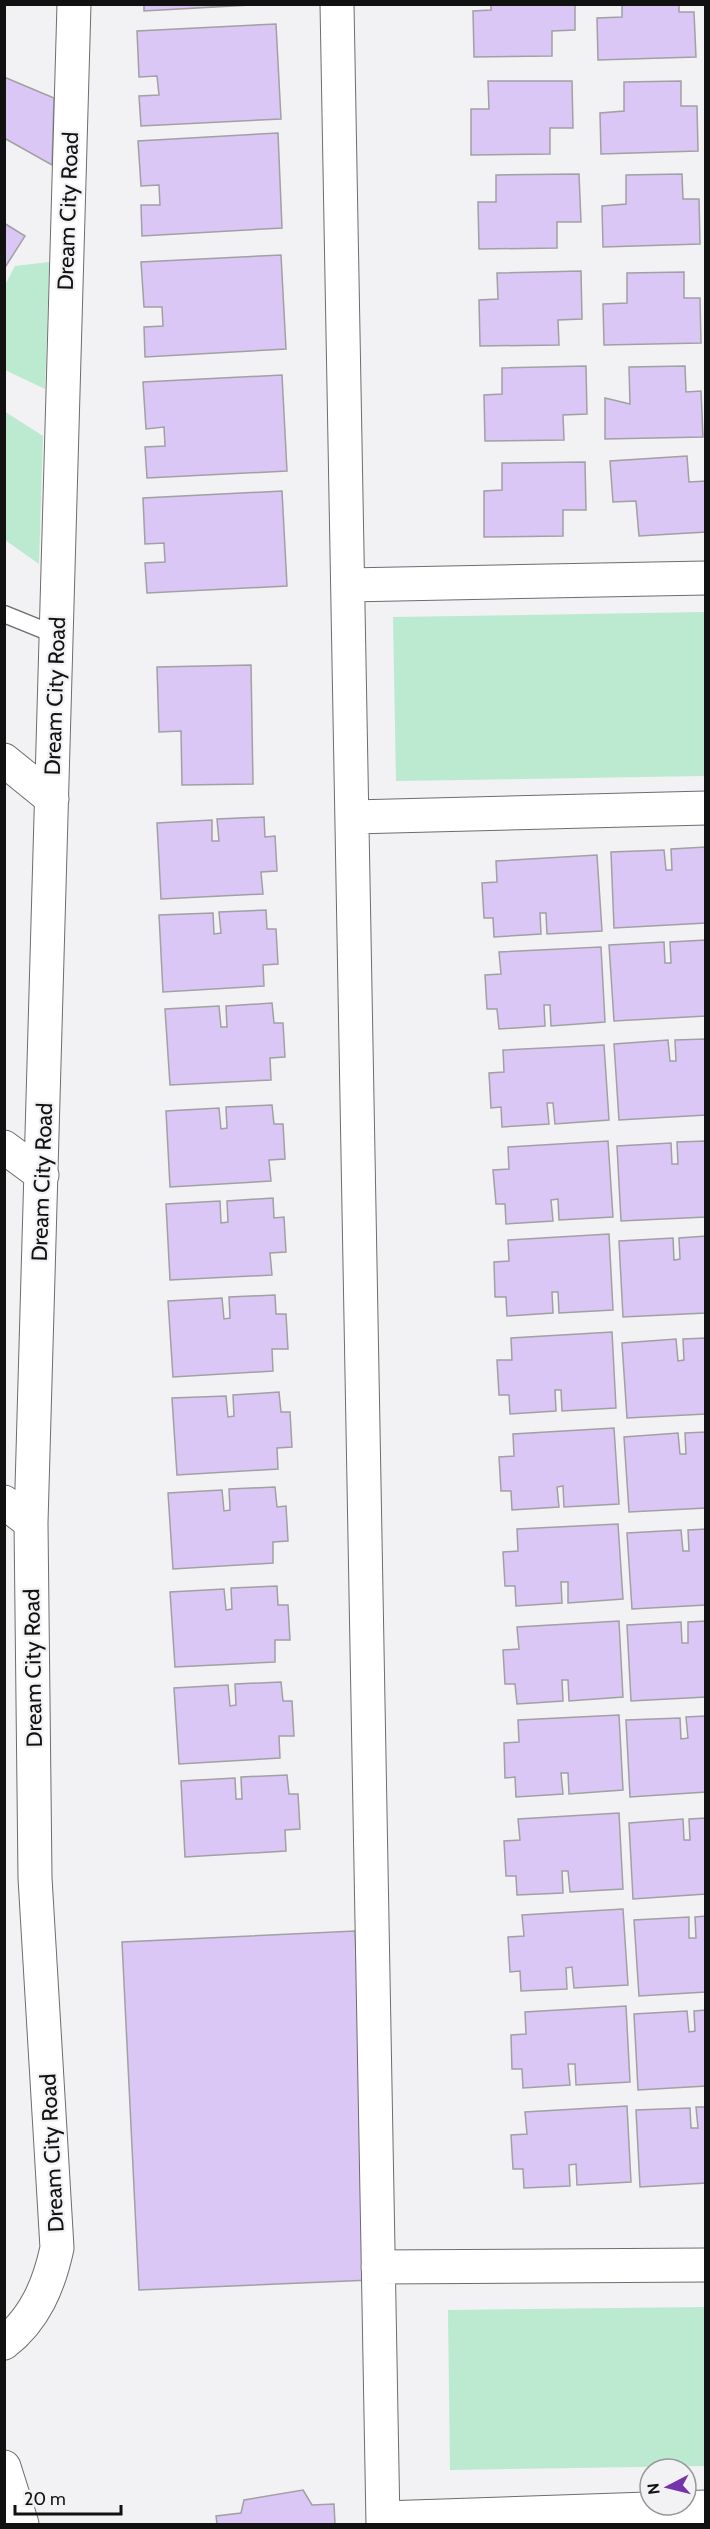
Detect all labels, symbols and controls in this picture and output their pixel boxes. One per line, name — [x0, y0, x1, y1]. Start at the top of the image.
street label: Dream City Road — [52, 131, 84, 291]
street label: Dream City Road — [39, 616, 71, 776]
street label: Dream City Road — [26, 1102, 58, 1262]
street label: Dream City Road — [18, 1588, 48, 1748]
street label: Dream City Road — [34, 2073, 70, 2233]
north arrow — [638, 2457, 698, 2517]
scale bar — [15, 2478, 122, 2516]
text: N — [643, 2482, 664, 2496]
text: 20 m — [24, 2488, 66, 2510]

